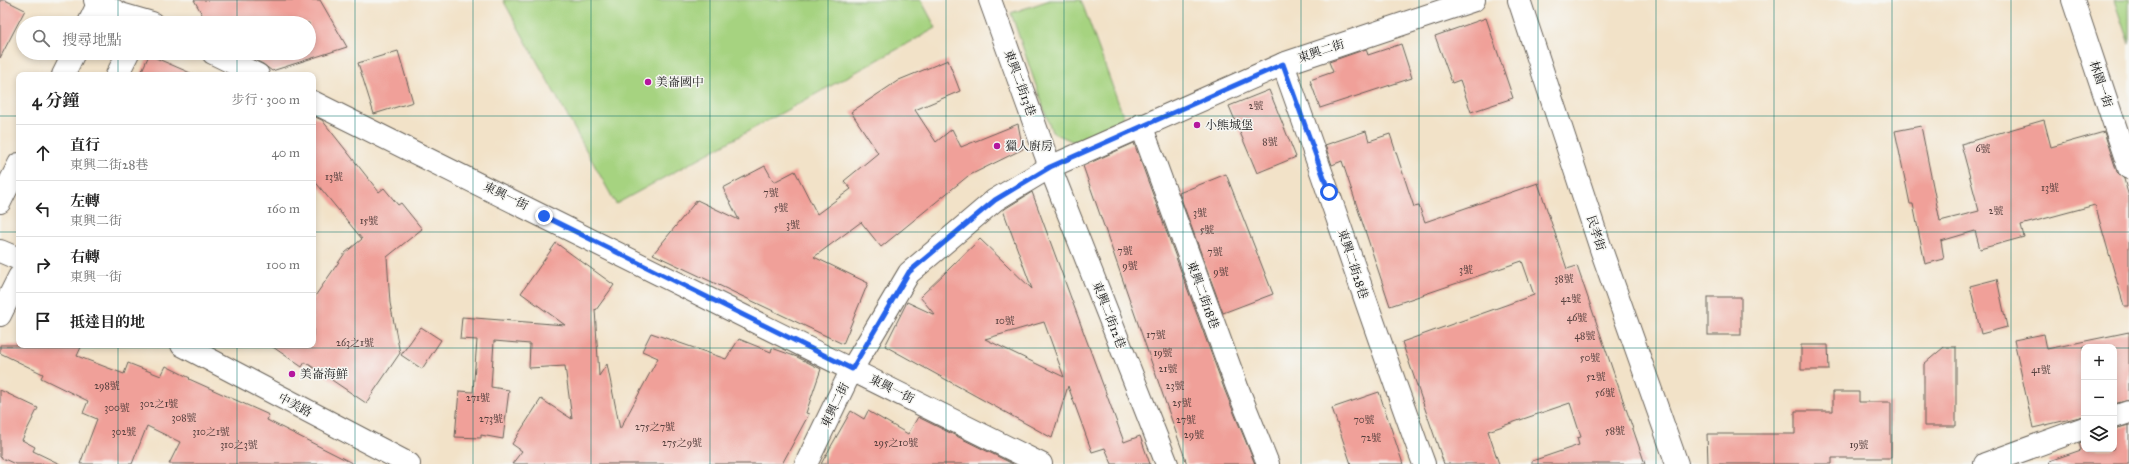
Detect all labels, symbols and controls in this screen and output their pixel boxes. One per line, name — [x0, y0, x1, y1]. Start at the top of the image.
search box — [16, 16, 316, 60]
icon: search — [30, 27, 52, 49]
text: 搜尋地點 — [62, 31, 122, 49]
street label: 東興二街 — [1296, 37, 1347, 65]
street label: 東興二街13巷 — [1002, 48, 1038, 118]
street label: 林園一街 — [2087, 59, 2115, 110]
place label: 美崙國中 — [656, 75, 704, 89]
marker: 美崙國中 — [643, 77, 653, 87]
text: 4 分鐘 — [32, 90, 79, 111]
text: 步行 · 300 m — [232, 92, 300, 108]
house number: 2號 — [1249, 100, 1263, 112]
place label: 小熊城堡 — [1205, 118, 1253, 132]
marker: 小熊城堡 — [1192, 120, 1202, 130]
text: 直行 — [70, 136, 100, 154]
house number: 8號 — [1262, 136, 1278, 148]
place label: 獵人廚房 — [1005, 139, 1053, 153]
marker: 獵人廚房 — [992, 141, 1002, 151]
icon: ahead — [32, 142, 54, 164]
house number: 6號 — [1975, 143, 1991, 155]
text: 40 m — [271, 145, 300, 161]
text: 東興二街28巷 — [70, 157, 148, 173]
house number: 13號 — [325, 171, 343, 183]
street label: 東興一街 — [481, 179, 532, 213]
house number: 13號 — [2041, 182, 2059, 194]
route start — [1320, 183, 1338, 201]
house number: 7號 — [763, 187, 779, 199]
text: 左轉 — [70, 192, 100, 210]
icon: left — [32, 198, 54, 220]
text: 160 m — [267, 201, 300, 217]
house number: 5號 — [774, 202, 788, 214]
house number: 2號 — [1989, 205, 2003, 217]
route end — [535, 207, 553, 225]
house number: 3號 — [1193, 207, 1207, 219]
text: 東興二街 — [70, 213, 122, 229]
street label: 民孝街 — [1584, 214, 1609, 253]
house number: 15號 — [360, 215, 378, 227]
house number: 3號 — [786, 219, 800, 231]
house number: 5號 — [1200, 224, 1214, 236]
street label: 東興二街28巷 — [1335, 227, 1371, 301]
house number: 7號 — [1117, 245, 1133, 257]
house number: 7號 — [1207, 246, 1223, 258]
text: 右轉 — [70, 248, 100, 266]
icon: right — [32, 254, 54, 276]
text: 100 m — [266, 257, 300, 273]
street label: 東興二街18巷 — [1184, 259, 1222, 331]
house number: 9號 — [1122, 260, 1138, 272]
house number: 3號 — [1459, 264, 1473, 276]
house number: 9號 — [1213, 266, 1229, 278]
text: 東興一街 — [70, 269, 122, 285]
house number: 38號 — [1554, 273, 1574, 285]
street label: 東興二街12巷 — [1090, 280, 1128, 350]
house number: 42號 — [1561, 293, 1581, 305]
icon: arrive — [32, 310, 54, 332]
house number: 46號 — [1567, 312, 1587, 324]
text: 抵達目的地 — [70, 313, 145, 331]
house number: 10號 — [995, 315, 1015, 327]
house number: 17號 — [1146, 329, 1166, 341]
house number: 48號 — [1575, 330, 1595, 342]
house number: 263之1號 — [336, 337, 374, 349]
map controls — [2081, 344, 2117, 452]
button: + — [2081, 344, 2117, 380]
house number: 19號 — [1153, 347, 1173, 359]
house number: 50號 — [1580, 352, 1600, 364]
house number: 21號 — [1159, 363, 1177, 375]
house number: 41號 — [2031, 364, 2051, 376]
place label: 美崙海鮮 — [300, 367, 348, 381]
marker: 美崙海鮮 — [287, 369, 297, 379]
house number: 52號 — [1586, 371, 1606, 383]
street label: 東興一街 — [867, 372, 917, 407]
street label: 東興二街 — [818, 379, 852, 430]
house number: 298號 — [94, 380, 120, 392]
house number: 23號 — [1166, 380, 1184, 392]
button: − — [2081, 380, 2117, 416]
house number: 56號 — [1595, 387, 1615, 399]
street label: 中美路 — [276, 390, 314, 420]
house number: 271號 — [466, 392, 490, 404]
house number: 25號 — [1172, 397, 1192, 409]
house number: 302之1號 — [140, 398, 178, 410]
house number: 300號 — [104, 402, 130, 414]
house number: 308號 — [171, 412, 197, 424]
house number: 273號 — [479, 413, 503, 425]
house number: 27號 — [1176, 414, 1196, 426]
house number: 70號 — [1353, 414, 1375, 426]
button: layers — [2081, 416, 2117, 452]
house number: 275之7號 — [635, 421, 675, 433]
house number: 58號 — [1605, 425, 1625, 437]
house number: 302號 — [112, 426, 136, 438]
house number: 310之1號 — [192, 426, 230, 438]
house number: 29號 — [1184, 429, 1204, 441]
house number: 72號 — [1361, 432, 1381, 444]
house number: 275之9號 — [662, 437, 702, 449]
house number: 295之10號 — [874, 437, 918, 449]
house number: 310之3號 — [220, 439, 258, 451]
house number: 19號 — [1849, 439, 1869, 451]

